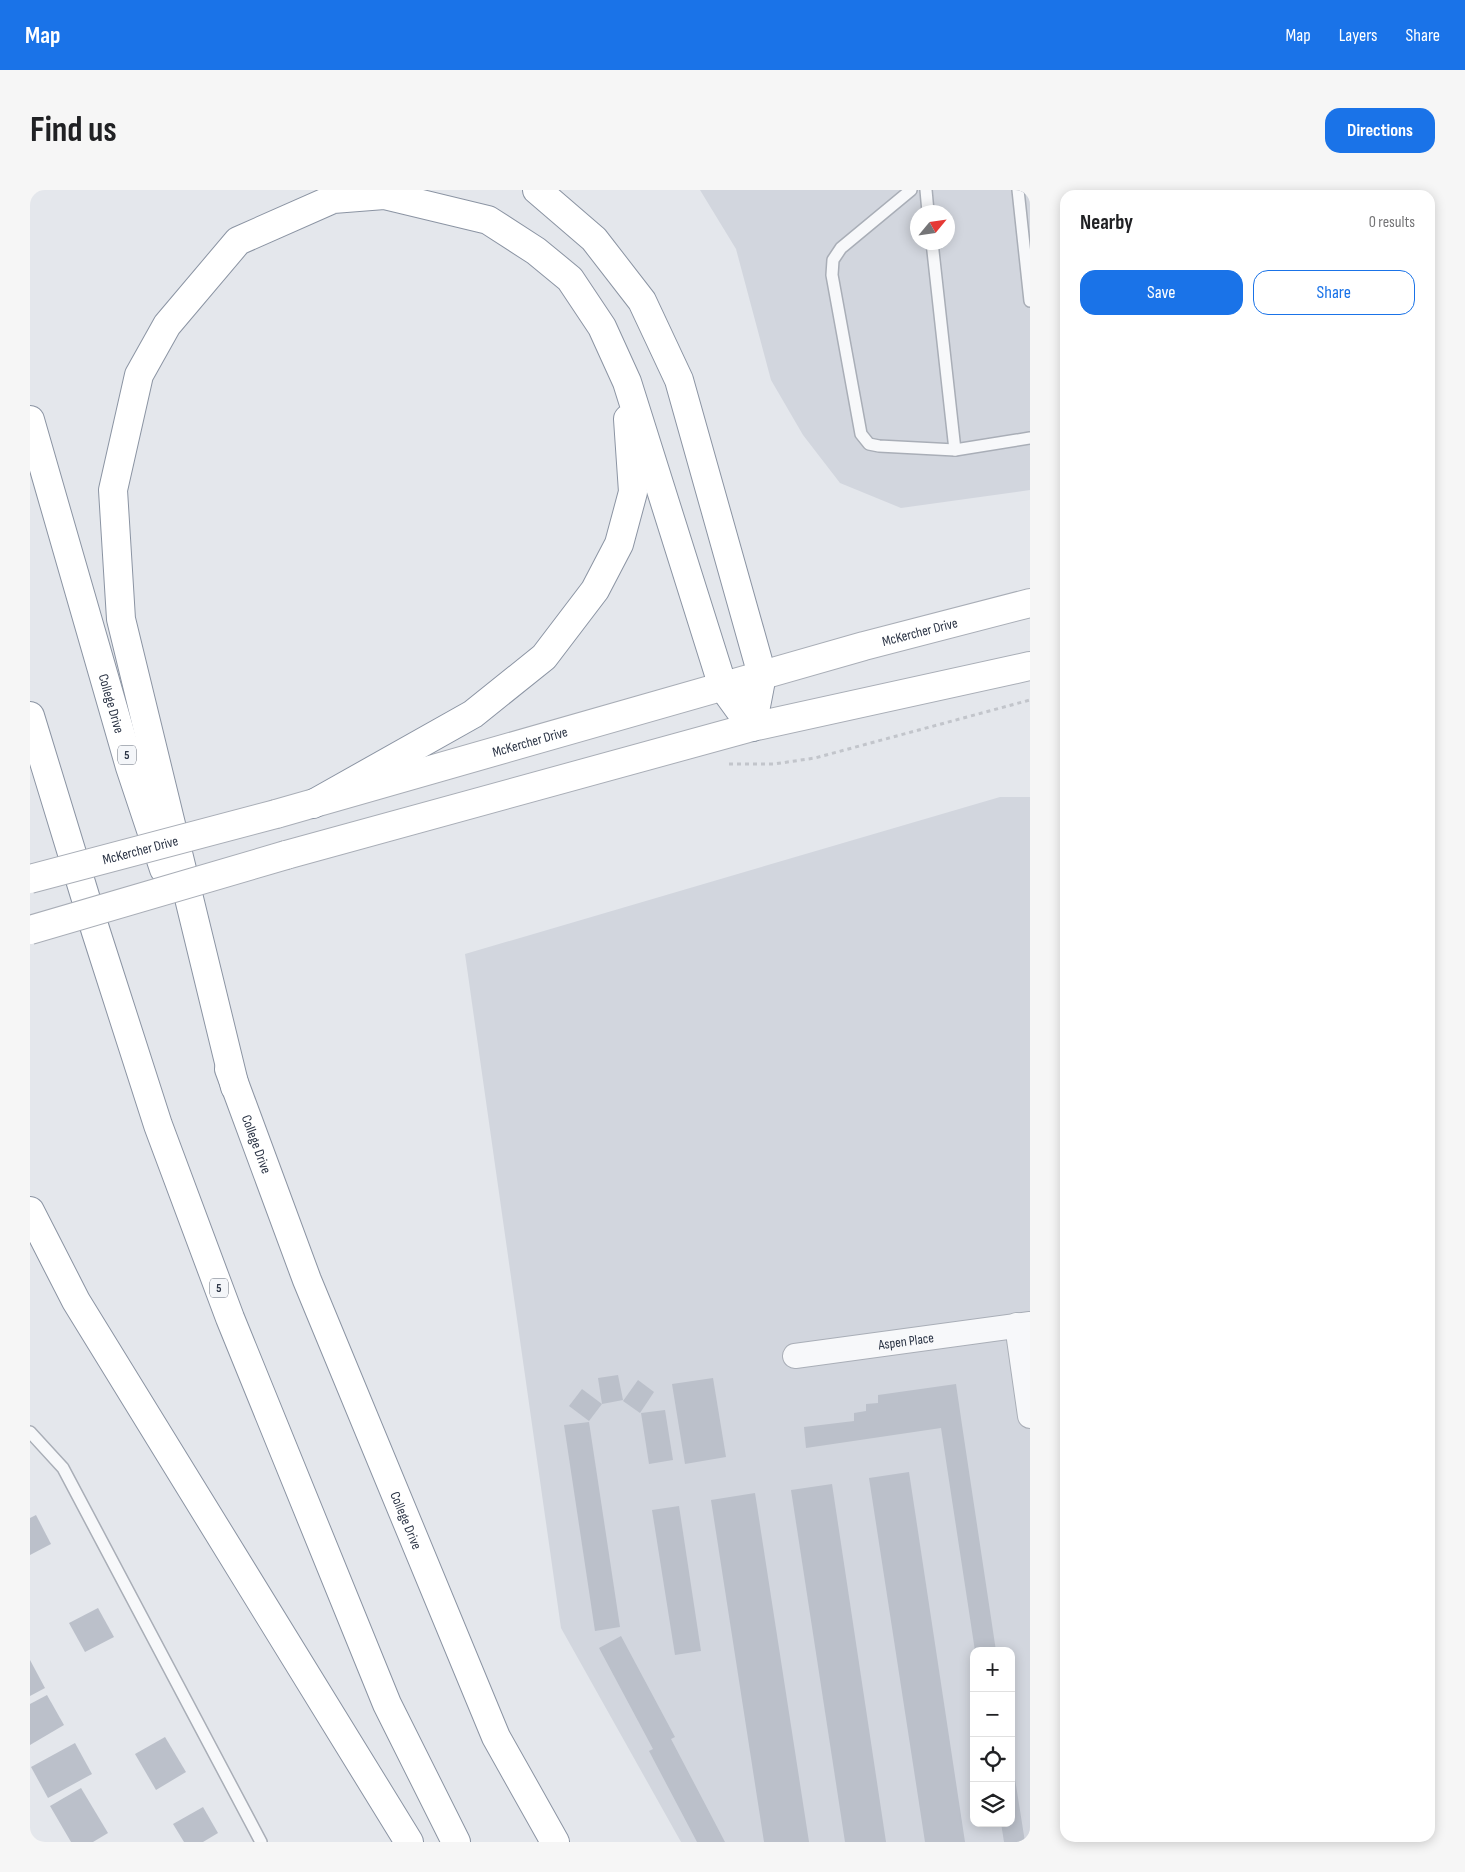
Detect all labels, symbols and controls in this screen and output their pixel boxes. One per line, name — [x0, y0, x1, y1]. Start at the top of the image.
text: Map — [25, 21, 60, 50]
text: Map — [1286, 25, 1311, 46]
text: Layers — [1339, 25, 1378, 46]
text: Share — [1406, 25, 1440, 46]
button: Directions — [1325, 108, 1435, 153]
text: Find us — [30, 109, 117, 152]
north arrow — [910, 205, 955, 250]
text: Nearby — [1080, 210, 1133, 235]
text: 0 results — [1369, 213, 1415, 232]
button: Save — [1080, 270, 1243, 315]
button: Share — [1253, 270, 1415, 315]
street label: McKercher Drive — [880, 614, 959, 650]
street label: College Drive — [95, 672, 128, 735]
street label: McKercher Drive — [490, 723, 569, 760]
road number: 5 — [118, 746, 136, 764]
street label: McKercher Drive — [101, 832, 180, 868]
street label: College Drive — [238, 1112, 275, 1176]
road number: 5 — [210, 1278, 228, 1298]
street label: Aspen Place — [876, 1329, 935, 1353]
street label: College Drive — [387, 1489, 426, 1552]
map controls — [970, 1647, 1015, 1827]
button: + — [970, 1647, 1015, 1692]
button: − — [970, 1692, 1015, 1737]
button: locate — [970, 1737, 1015, 1782]
button: layers — [970, 1782, 1015, 1827]

